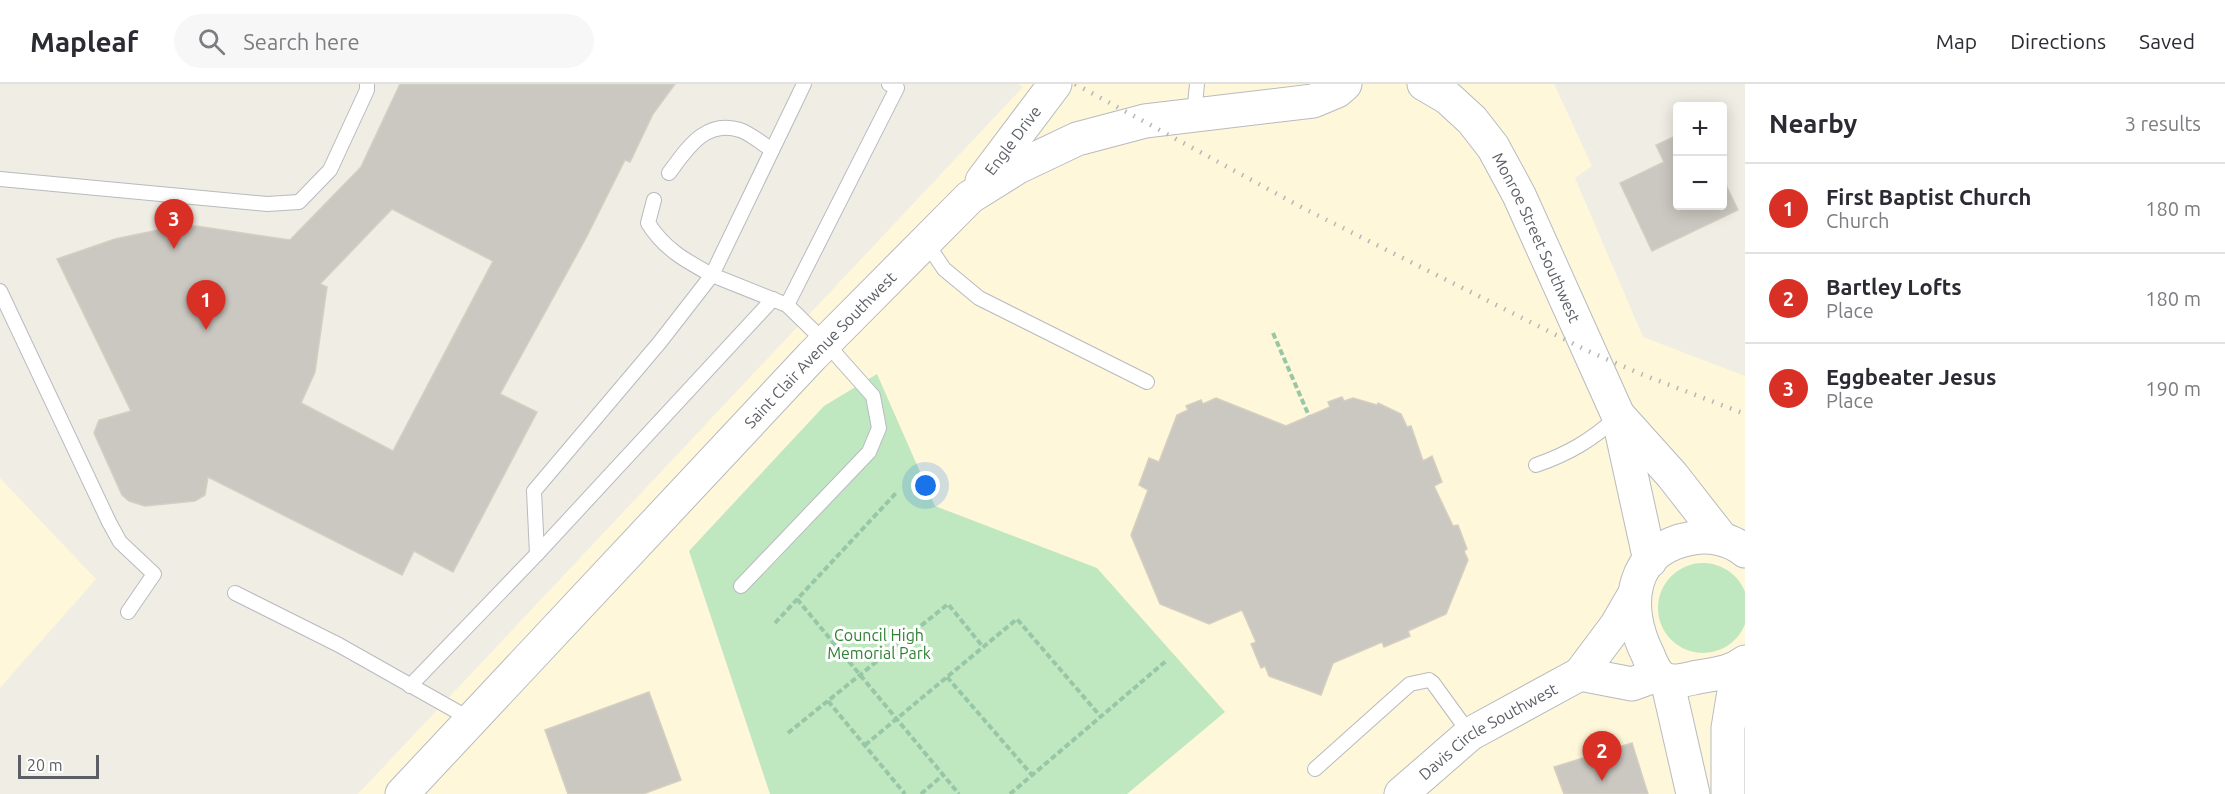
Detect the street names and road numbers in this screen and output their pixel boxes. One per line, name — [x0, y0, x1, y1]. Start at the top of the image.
street label: Engle Drive — [981, 102, 1044, 178]
street label: Monroe Street Southwest — [1489, 149, 1584, 326]
street label: Saint Clair Avenue Southwest — [741, 268, 900, 431]
street label: Davis Circle Southwest — [1415, 679, 1561, 783]

